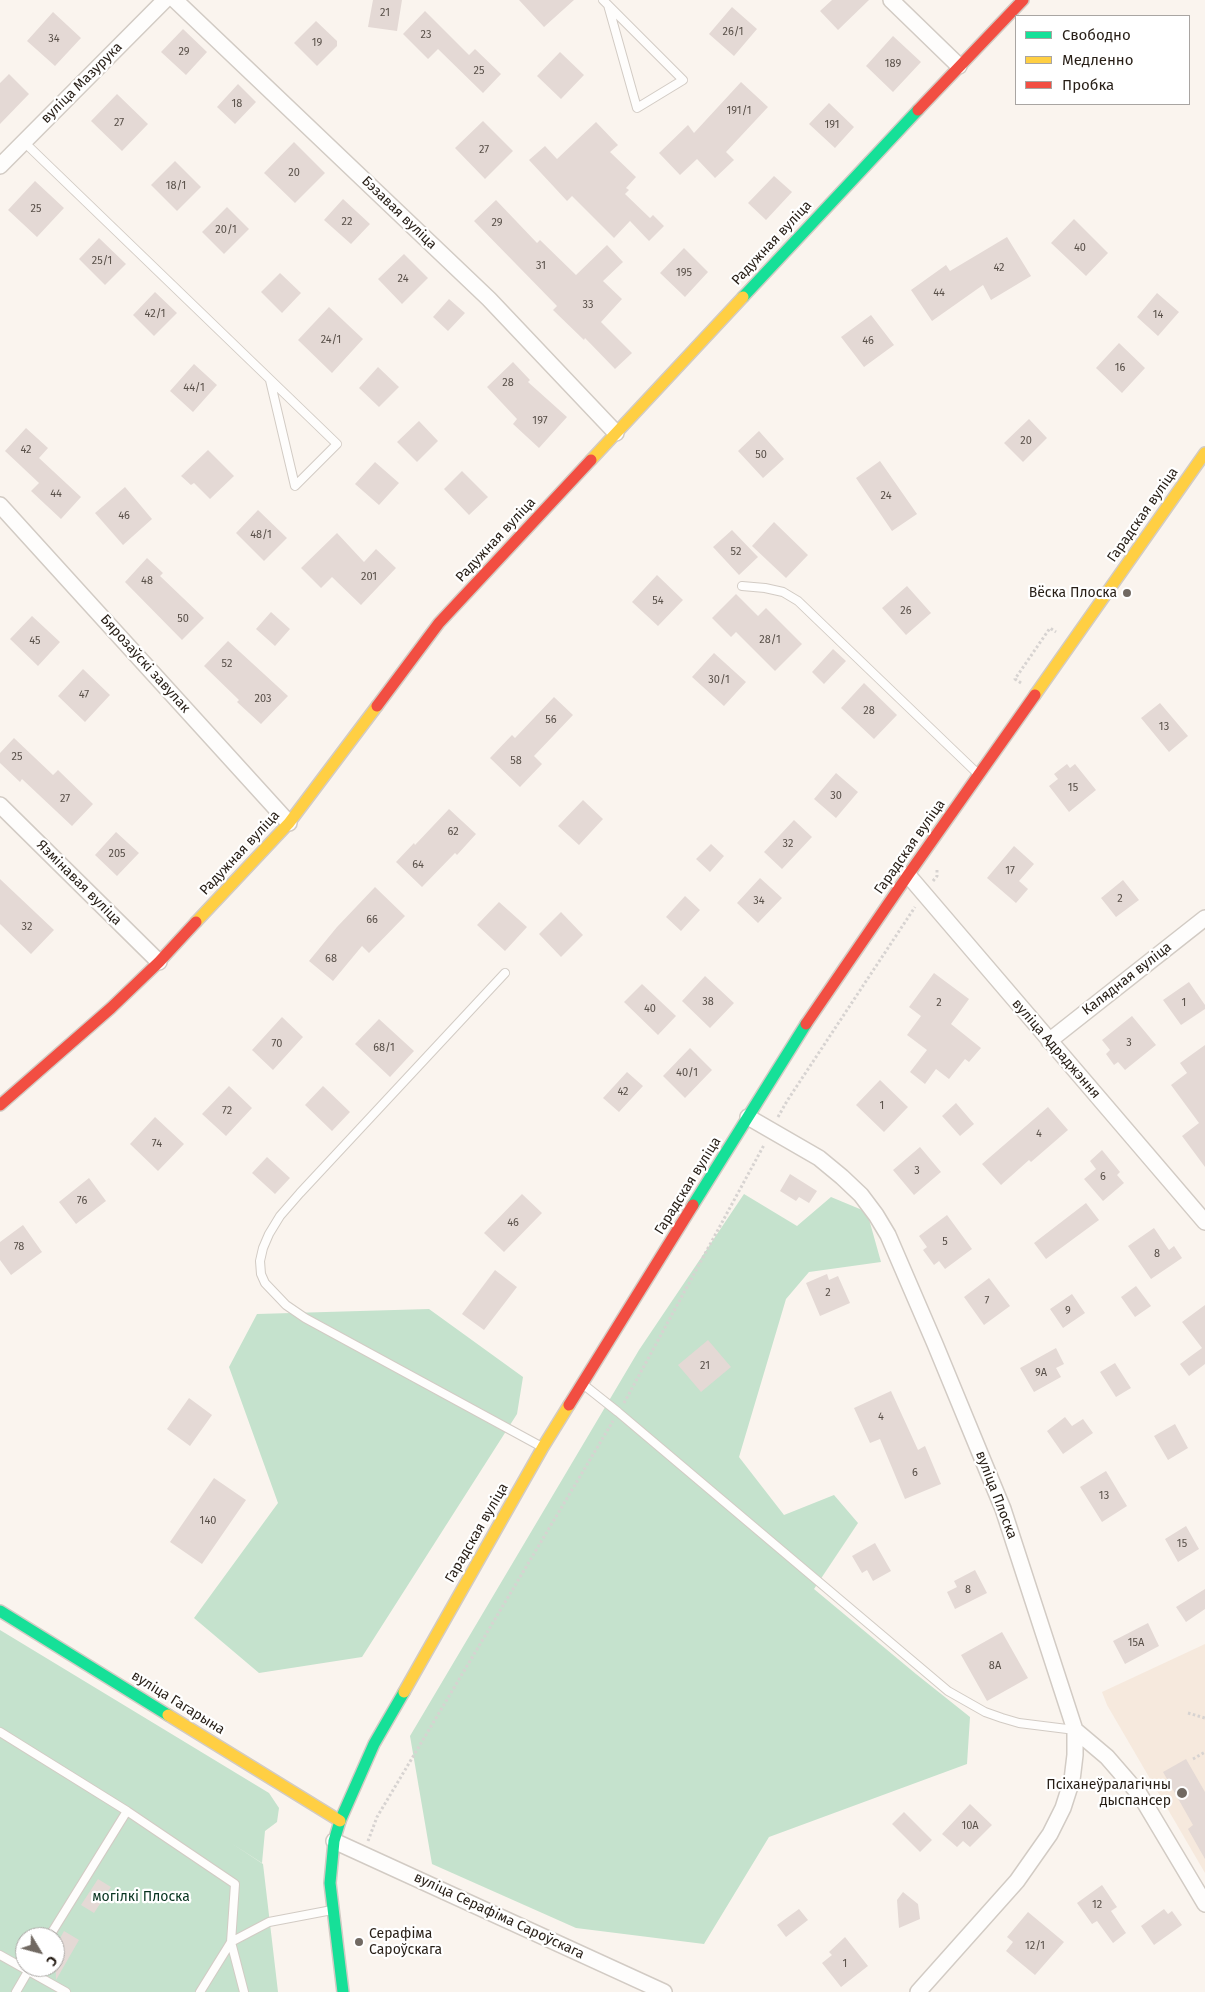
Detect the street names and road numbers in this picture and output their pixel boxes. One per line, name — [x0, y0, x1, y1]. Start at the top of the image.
street label: вуліца Мазурука — [38, 39, 126, 127]
street label: Бэзавая вуліца — [358, 173, 440, 253]
street label: Радужная вуліца — [729, 197, 815, 289]
street label: Гарадская вуліца — [1104, 464, 1182, 566]
street label: Радужная вуліца — [453, 494, 539, 586]
street label: Бярозаўскі завулак — [96, 611, 194, 717]
street label: Гарадская вуліца — [871, 796, 949, 898]
street label: Радужная вуліца — [197, 807, 283, 899]
street label: Язмінавая вуліца — [33, 837, 125, 929]
street label: Калядная вуліца — [1079, 939, 1175, 1019]
street label: вуліца Адраджэння — [1008, 996, 1104, 1102]
street label: Гарадская вуліца — [651, 1134, 725, 1238]
street label: вуліца Плоска — [971, 1449, 1021, 1541]
street label: Гарадская вуліца — [442, 1480, 512, 1586]
street label: вуліца Гагарына — [128, 1668, 228, 1738]
street label: вуліца Серафіма Сароўскага — [411, 1869, 587, 1963]

